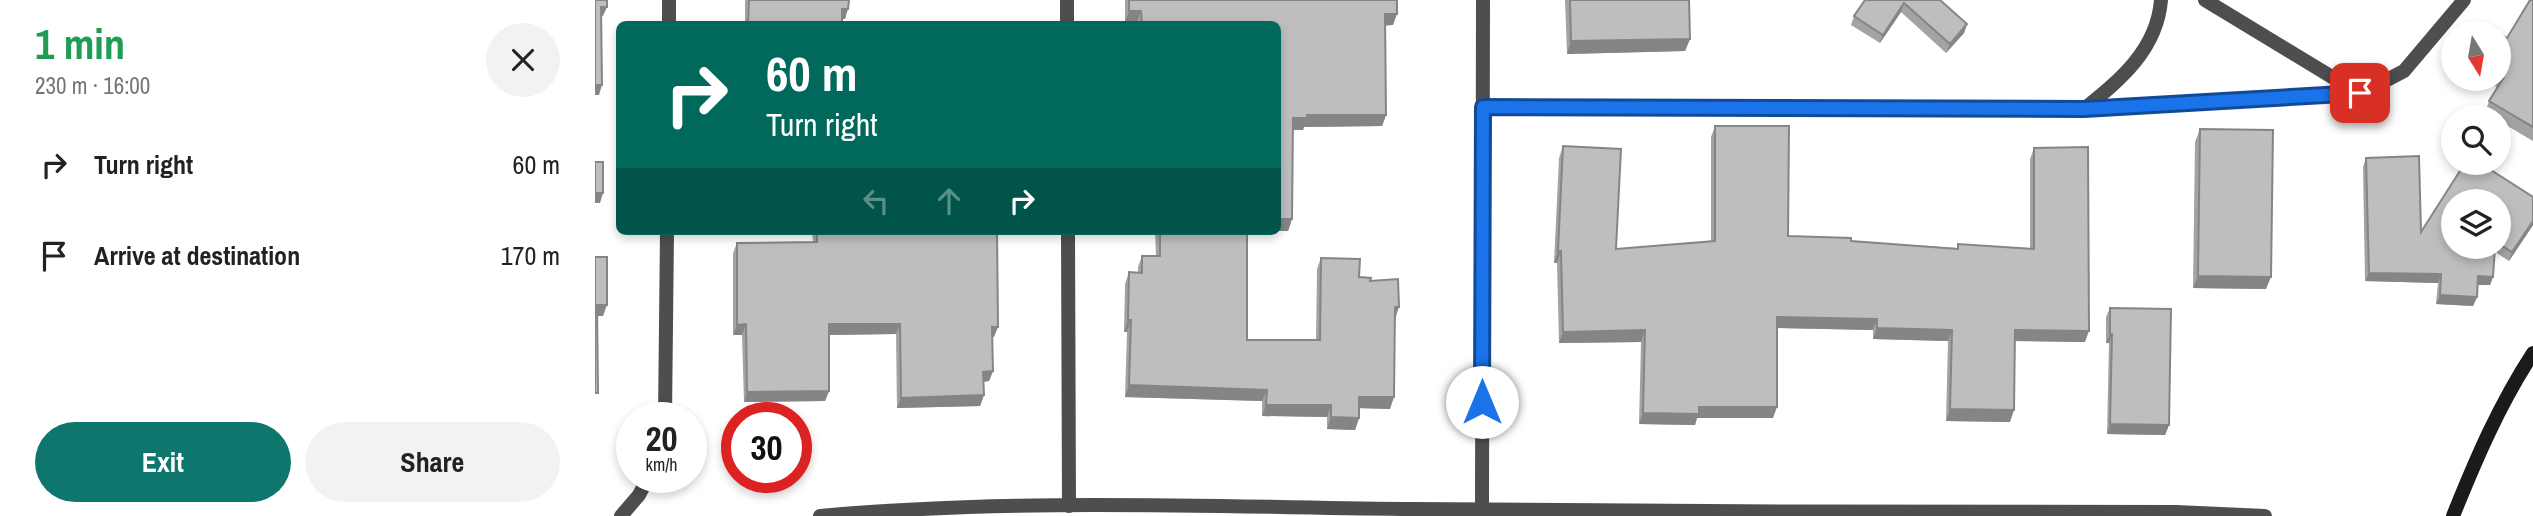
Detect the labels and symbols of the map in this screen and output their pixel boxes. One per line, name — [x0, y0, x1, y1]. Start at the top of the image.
north arrow — [2441, 21, 2511, 91]
pin — [2330, 63, 2390, 123]
position arrow — [1445, 365, 1519, 439]
speed limit sign: 30 — [721, 402, 812, 493]

